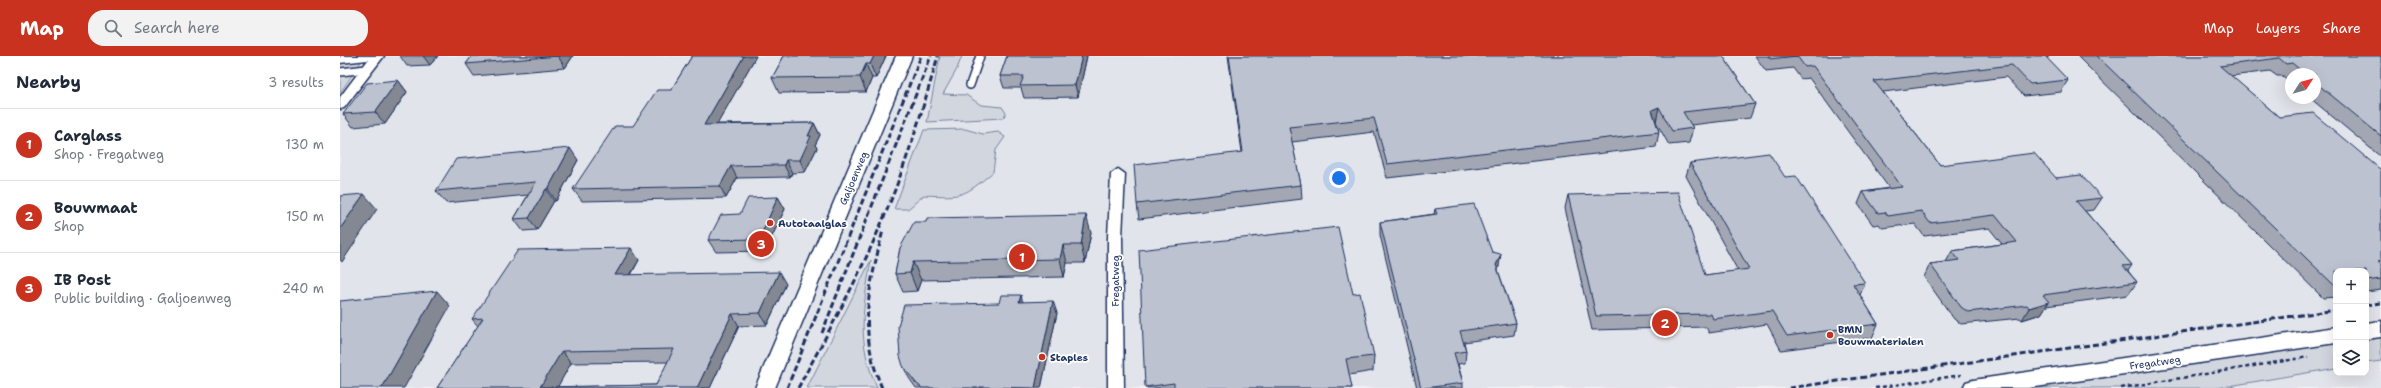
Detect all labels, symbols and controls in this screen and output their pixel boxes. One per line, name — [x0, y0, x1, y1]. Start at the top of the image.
search box — [88, 10, 368, 46]
text: Map — [20, 16, 64, 41]
icon: search — [102, 17, 124, 39]
text: Search here — [134, 18, 220, 38]
text: Map — [2204, 19, 2234, 37]
text: Layers — [2256, 19, 2300, 37]
text: Share — [2322, 19, 2361, 37]
north arrow — [2285, 68, 2321, 104]
text: Nearby — [16, 71, 81, 93]
text: 3 results — [268, 74, 324, 91]
text: Carglass — [54, 126, 122, 146]
text: 1 — [26, 136, 32, 153]
text: 130 m — [286, 136, 324, 153]
text: Shop · Fregatweg — [54, 146, 164, 163]
street label: Galjoenweg — [836, 149, 871, 207]
your location — [1329, 168, 1349, 188]
text: Bouwmaat — [54, 198, 138, 218]
text: 2 — [24, 208, 34, 225]
text: 150 m — [286, 208, 324, 225]
place label: Autotaalglas — [778, 217, 847, 230]
text: Shop — [54, 218, 84, 235]
marker: Autotaalglas — [765, 218, 775, 228]
pin: 3 — [748, 229, 774, 259]
pin: 1 — [1009, 242, 1035, 272]
street label: Fregatweg — [1109, 255, 1122, 307]
map controls — [2333, 268, 2369, 376]
button: + — [2333, 268, 2369, 304]
text: IB Post — [54, 270, 111, 290]
text: 3 — [24, 280, 34, 297]
text: 240 m — [282, 280, 324, 297]
text: Public building · Galjoenweg — [54, 290, 231, 307]
button: − — [2333, 304, 2369, 340]
pin: 2 — [1652, 308, 1678, 338]
place label: BMN Bouwmaterialen — [1838, 323, 1924, 348]
marker: BMN Bouwmaterialen — [1825, 330, 1835, 340]
button: layers — [2333, 340, 2369, 376]
place label: Staples — [1050, 351, 1088, 364]
marker: Staples — [1037, 352, 1047, 362]
street label: Fregatweg — [2129, 352, 2182, 373]

